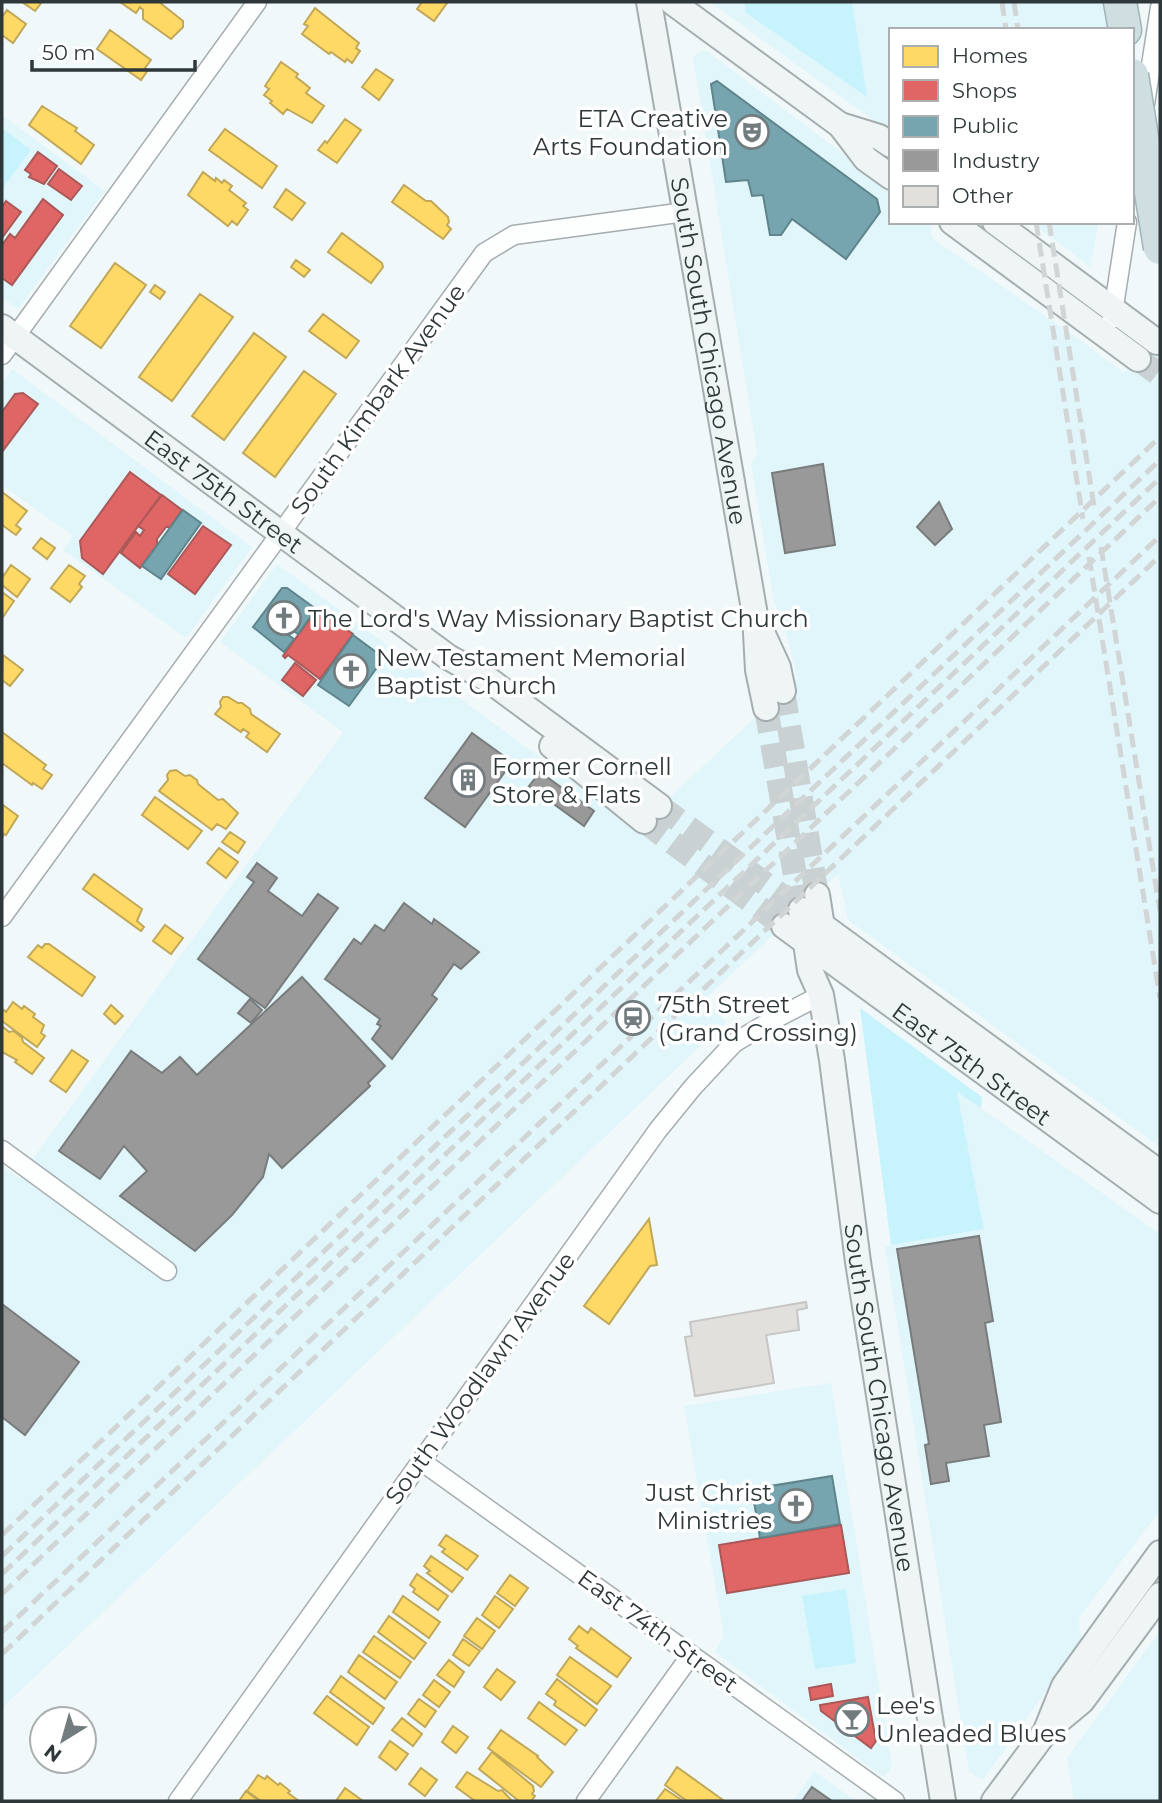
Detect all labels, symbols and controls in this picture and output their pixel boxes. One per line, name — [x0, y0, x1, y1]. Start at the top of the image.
scale bar — [32, 28, 194, 72]
legend — [889, 28, 1134, 224]
text: 50 m — [42, 40, 96, 65]
text: Homes — [952, 43, 1027, 68]
text: Shops — [952, 78, 1017, 103]
place label: ETA Creative Arts Foundation — [533, 104, 728, 161]
theatre icon: ETA Creative Arts Foundation — [733, 113, 771, 151]
text: Public — [952, 113, 1019, 138]
text: Industry — [952, 148, 1040, 173]
street label: South South Chicago Avenue — [665, 175, 754, 527]
text: Other — [952, 183, 1014, 208]
street label: South Kimbark Avenue — [285, 278, 471, 520]
street label: East 75th Street — [139, 423, 309, 559]
church icon: The Lord's Way Missionary Baptist Church — [265, 599, 303, 637]
place label: The Lord's Way Missionary Baptist Church — [308, 604, 809, 633]
place label: New Testament Memorial Baptist Church — [376, 643, 686, 700]
church icon: New Testament Memorial Baptist Church — [332, 652, 370, 690]
place label: Former Cornell Store & Flats — [492, 752, 672, 809]
building icon: Former Cornell Store & Flats — [449, 761, 487, 799]
place label: 75th Street (Grand Crossing) — [658, 990, 858, 1047]
street label: East 75th Street — [887, 996, 1057, 1131]
station icon: 75th Street (Grand Crossing) — [614, 999, 652, 1037]
street label: South South Chicago Avenue — [839, 1222, 921, 1574]
street label: South Woodlawn Avenue — [379, 1246, 581, 1510]
place label: Just Christ Ministries — [645, 1478, 772, 1535]
church icon: Just Christ Ministries — [777, 1487, 815, 1525]
street label: East 74th Street — [572, 1563, 744, 1699]
place label: Lee's Unleaded Blues — [876, 1691, 1066, 1748]
bar icon: Lee's Unleaded Blues — [833, 1700, 871, 1738]
north arrow — [28, 1705, 98, 1775]
text: N — [40, 1739, 66, 1767]

